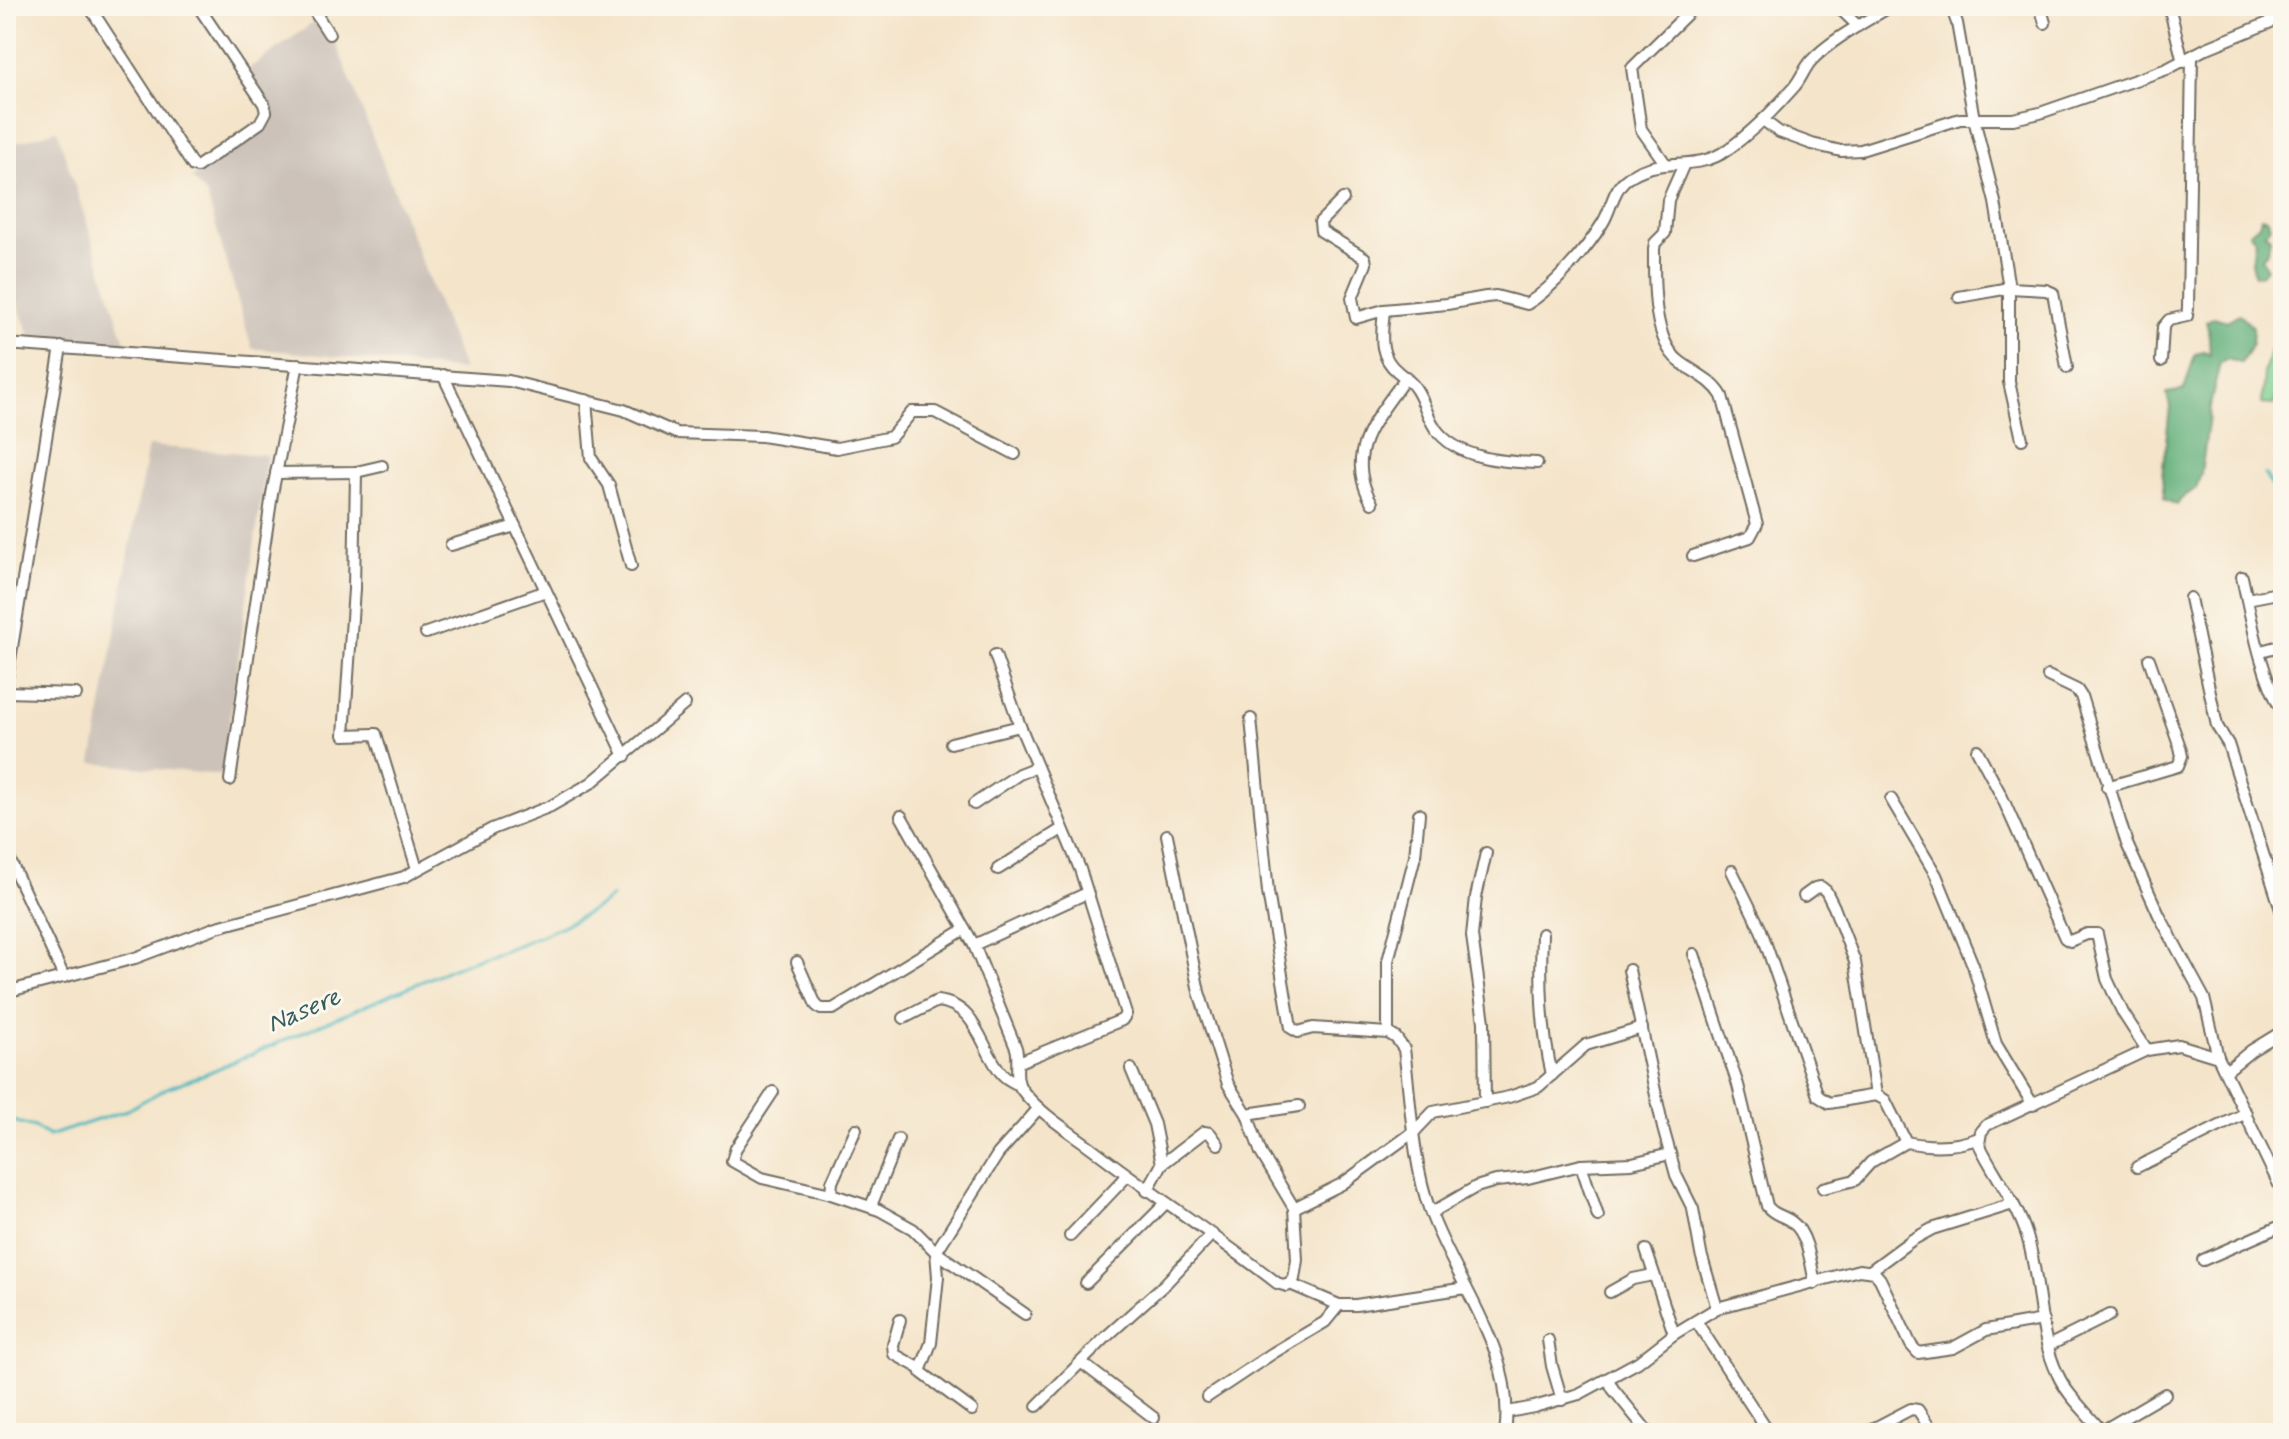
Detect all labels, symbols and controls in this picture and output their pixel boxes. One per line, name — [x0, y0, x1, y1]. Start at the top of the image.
water label: Nasere — [262, 980, 347, 1042]

